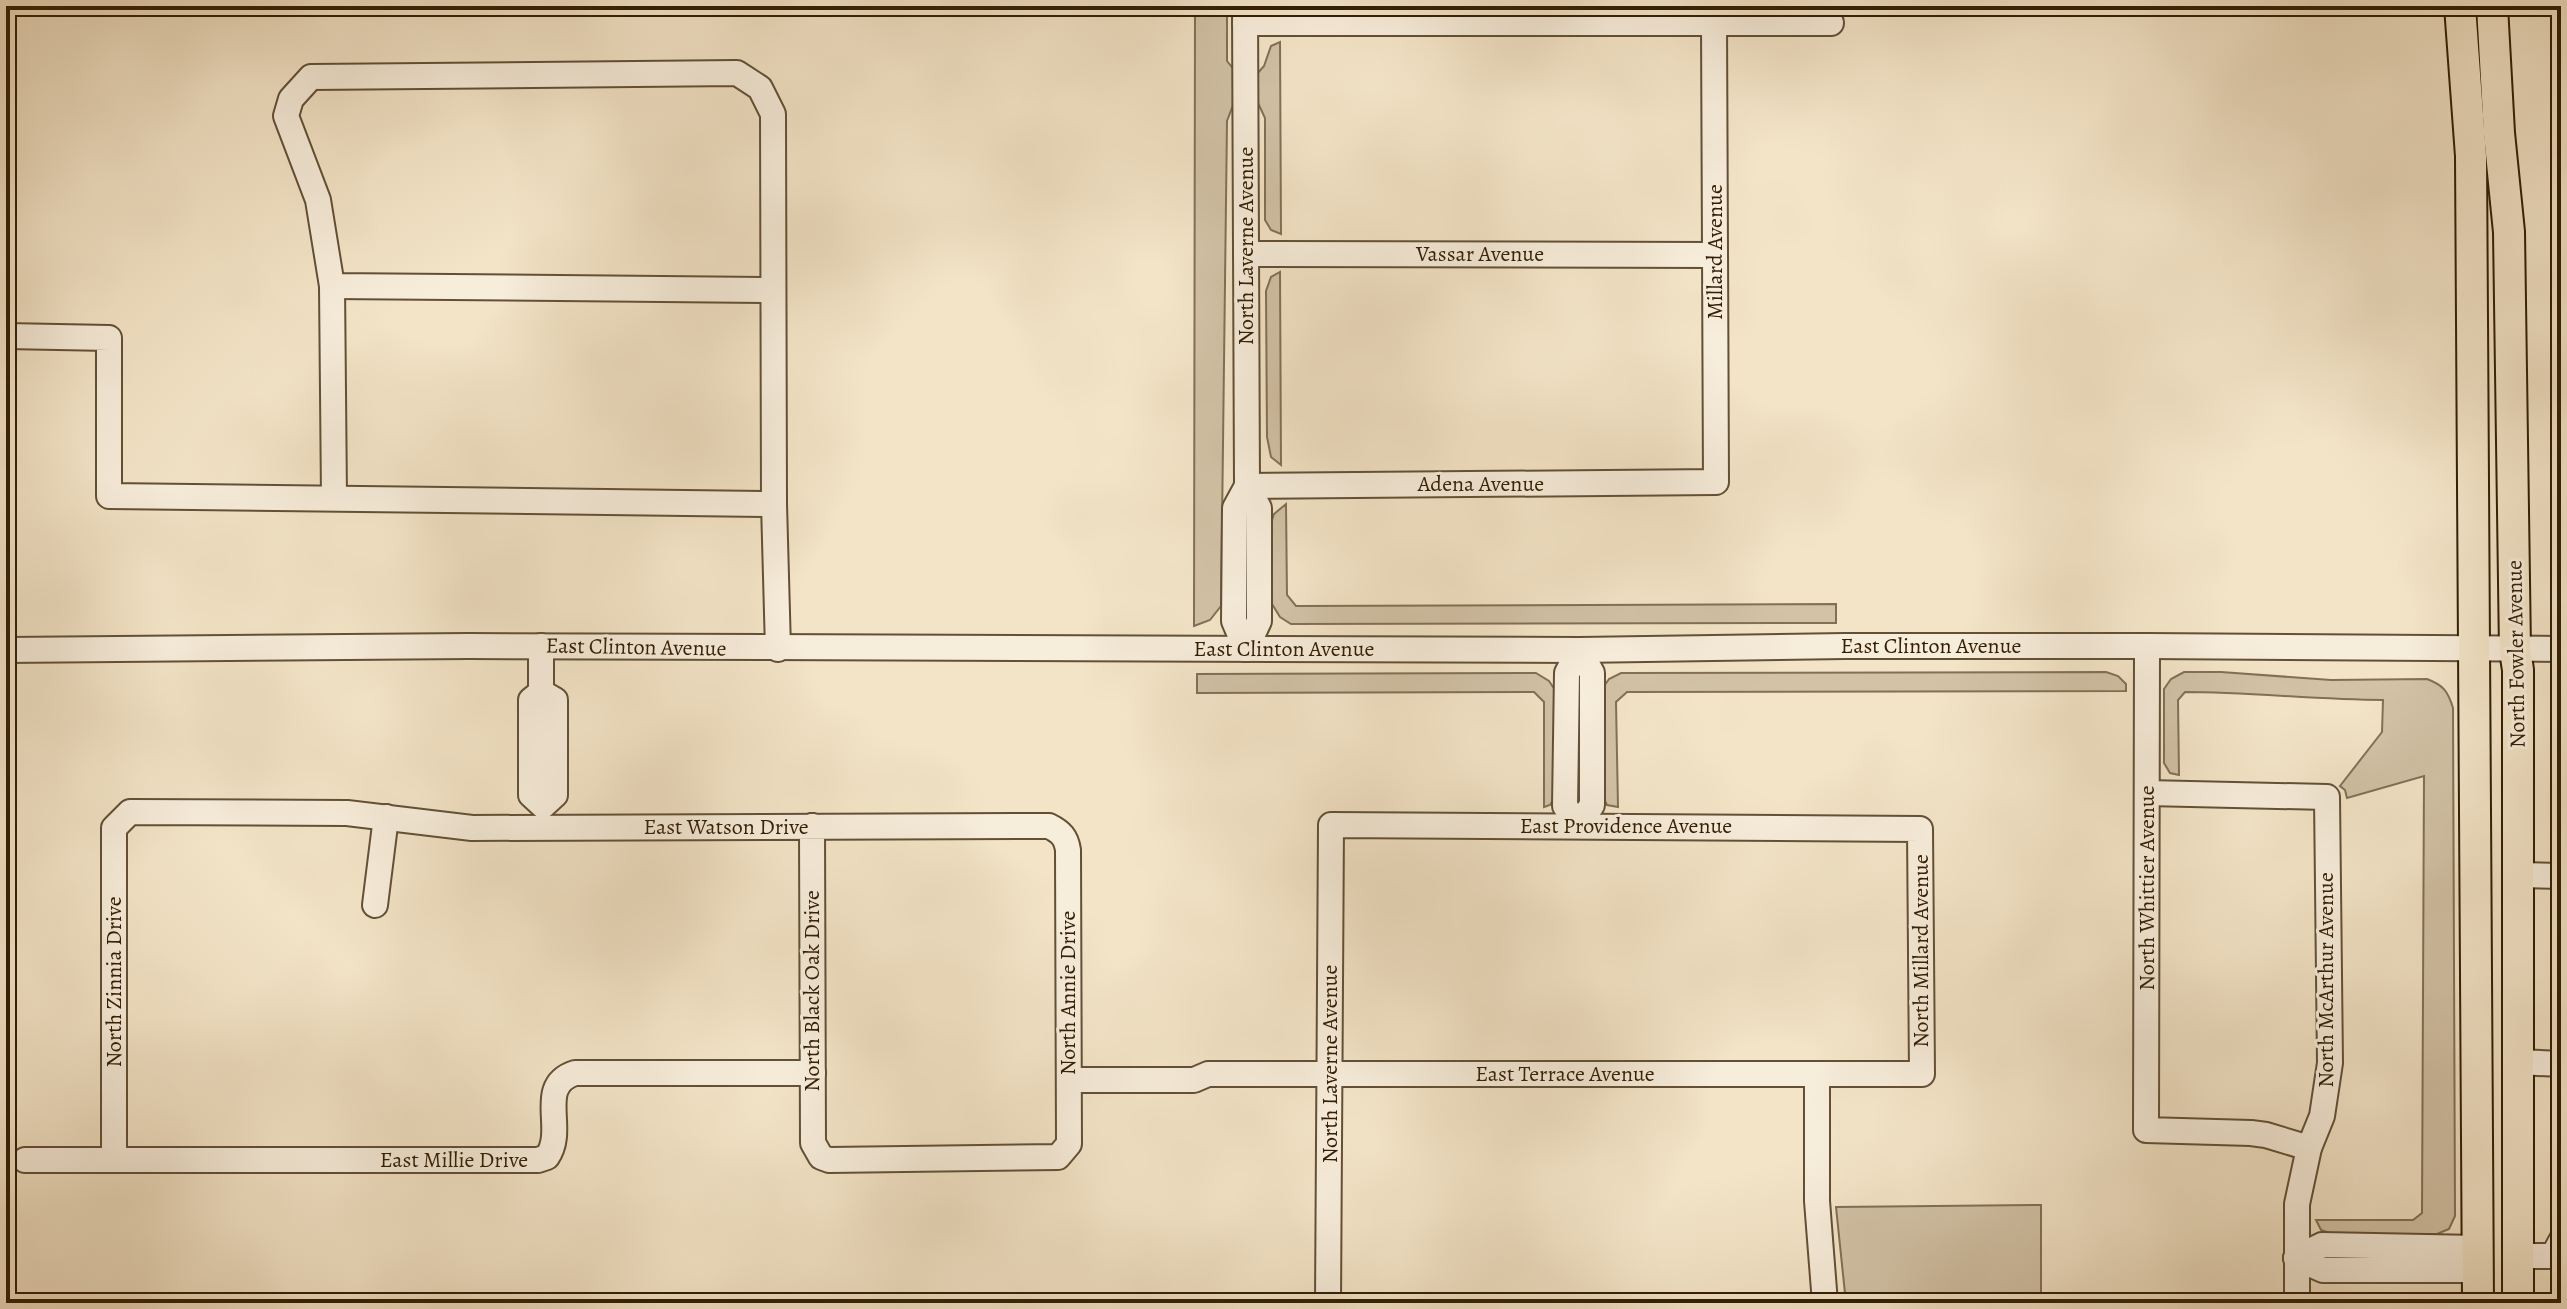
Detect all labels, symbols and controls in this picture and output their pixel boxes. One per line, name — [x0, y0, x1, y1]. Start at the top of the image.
street label: North Laverne Avenue — [1231, 147, 1261, 345]
street label: Millard Avenue — [1700, 184, 1730, 320]
street label: Vassar Avenue — [1415, 239, 1544, 269]
street label: Adena Avenue — [1417, 469, 1544, 499]
street label: North Fowler Avenue — [2499, 560, 2533, 748]
street label: East Clinton Avenue — [545, 630, 727, 664]
street label: East Clinton Avenue — [1841, 631, 2021, 661]
street label: East Clinton Avenue — [1194, 634, 1374, 664]
street label: North Whittier Avenue — [2132, 785, 2162, 991]
street label: East Providence Avenue — [1520, 811, 1732, 841]
street label: East Watson Drive — [643, 812, 809, 842]
street label: North Millard Avenue — [1906, 854, 1936, 1048]
street label: North McArthur Avenue — [2311, 872, 2341, 1088]
street label: North Black Oak Drive — [797, 890, 827, 1092]
street label: North Zinnia Drive — [99, 896, 129, 1068]
street label: North Annie Drive — [1053, 911, 1083, 1075]
street label: North Laverne Avenue — [1315, 965, 1345, 1163]
street label: East Terrace Avenue — [1475, 1059, 1655, 1089]
street label: East Millie Drive — [380, 1145, 528, 1175]

